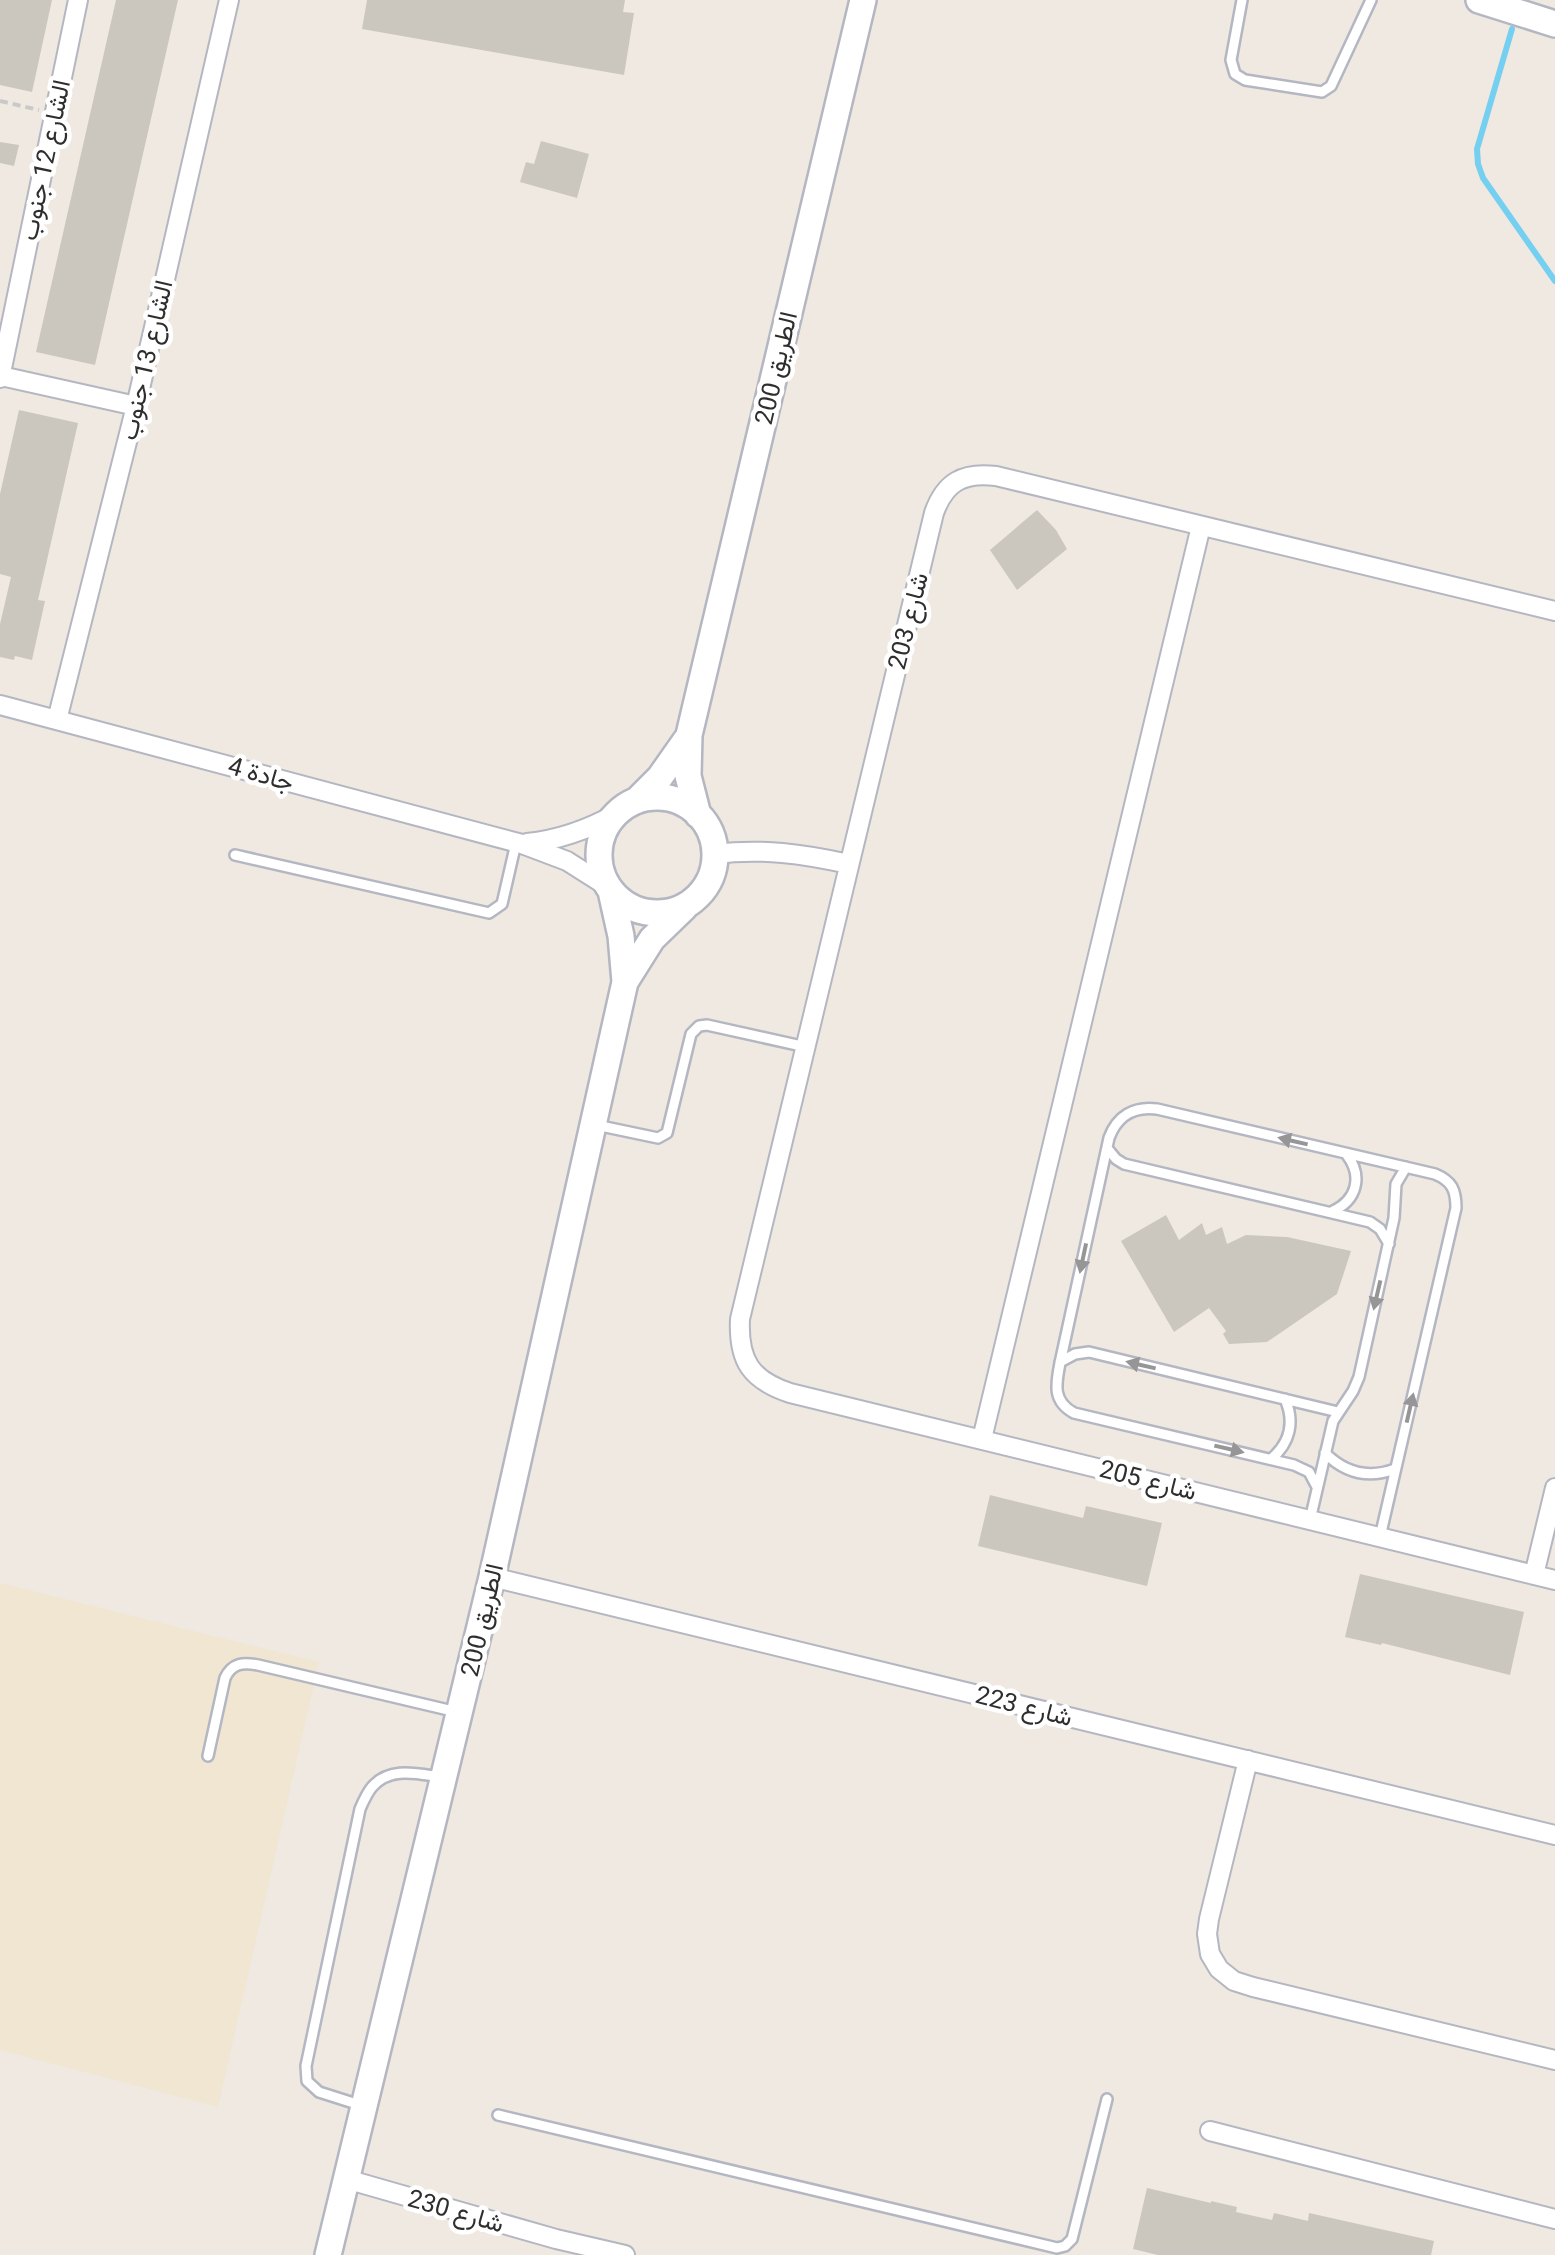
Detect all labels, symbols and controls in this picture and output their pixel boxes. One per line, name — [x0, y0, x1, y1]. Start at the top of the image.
street label: الشارع 12 جنوب — [14, 77, 78, 243]
street label: الشارع 13 جنوب — [113, 277, 180, 443]
street label: الطريق 200 — [749, 309, 804, 427]
street label: شارع 203 — [882, 570, 936, 673]
street label: جادة 4 — [225, 751, 297, 797]
one-way arrow — [1278, 1133, 1309, 1148]
one-way arrow — [1075, 1242, 1090, 1273]
one-way arrow — [1369, 1280, 1384, 1311]
one-way arrow — [1125, 1357, 1156, 1372]
one-way arrow — [1403, 1392, 1418, 1423]
one-way arrow — [1214, 1442, 1245, 1457]
street label: شارع 205 — [1096, 1454, 1199, 1508]
street label: الطريق 200 — [455, 1561, 510, 1679]
street label: شارع 223 — [972, 1680, 1075, 1734]
street label: شارع 230 — [404, 2183, 507, 2240]

